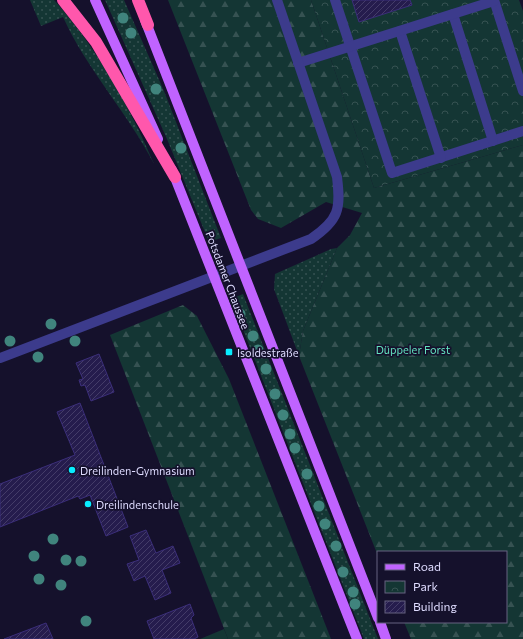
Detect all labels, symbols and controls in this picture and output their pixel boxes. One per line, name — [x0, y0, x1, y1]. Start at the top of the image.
street label: Potsdamer Chaussee — [203, 229, 253, 331]
park label: Düppeler Forst — [376, 343, 451, 356]
place label: Isoldestraße — [237, 346, 299, 359]
marker: Isoldestraße — [224, 347, 234, 357]
place label: Dreilinden-Gymnasium — [80, 464, 195, 477]
marker: Dreilinden-Gymnasium — [67, 465, 77, 475]
place label: Dreilindenschule — [96, 498, 179, 511]
marker: Dreilindenschule — [83, 499, 93, 509]
legend — [377, 551, 507, 623]
text: Road — [413, 559, 441, 573]
text: Park — [413, 579, 439, 593]
text: Building — [413, 599, 457, 613]

